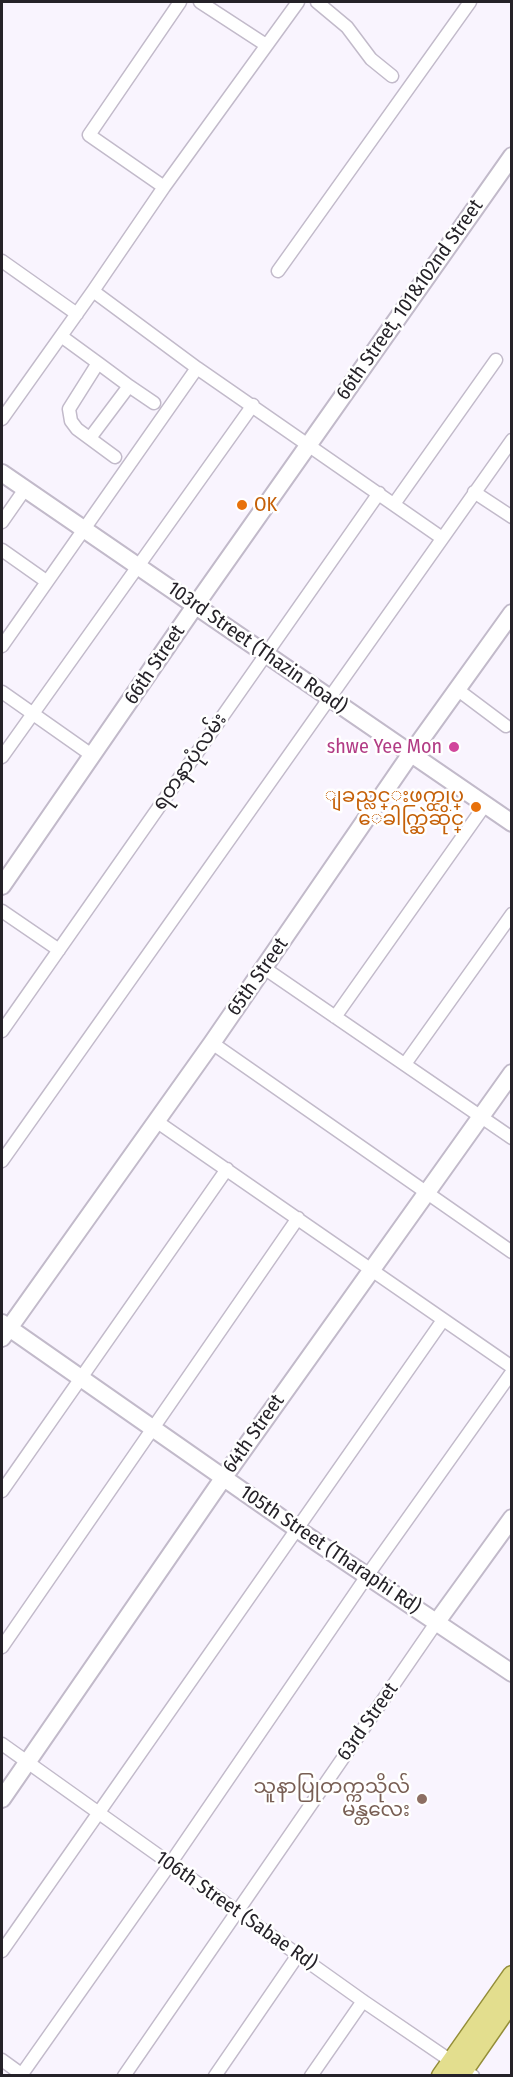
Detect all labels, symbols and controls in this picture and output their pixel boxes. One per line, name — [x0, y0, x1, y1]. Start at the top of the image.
street label: 66th Street, 101&102nd Street — [332, 195, 488, 405]
place label: OK — [254, 493, 277, 517]
marker: OK — [235, 498, 249, 512]
street label: 103rd Street (Thazin Road) — [163, 577, 351, 719]
street label: 66th Street — [120, 621, 190, 709]
street label: ရတနာပုံလမ်း — [148, 709, 232, 815]
place label: shwe Yee Mon — [327, 735, 442, 759]
marker: shwe Yee Mon — [447, 740, 461, 754]
place label: ျခည္လင္းဖက္ထုပ္ ေခါက္ဆြဲဆိုင္ — [325, 784, 464, 831]
marker: ျခည္လင္းဖက္ထုပ္ ေခါက္ဆြဲဆိုင္ — [469, 800, 483, 814]
street label: 65th Street — [222, 933, 294, 1021]
street label: 64th Street — [218, 1390, 290, 1478]
street label: 105th Street (Tharaphi Rd) — [235, 1481, 425, 1619]
street label: 63rd Street — [332, 1678, 404, 1766]
place label: သူနာပြုတက္ကသိုလ် မန္တလေး — [254, 1775, 410, 1822]
marker: သူနာပြုတက္ကသိုလ် မန္တလေး — [415, 1792, 429, 1806]
street label: 106th Street (Sabae Rd) — [151, 1846, 321, 1976]

